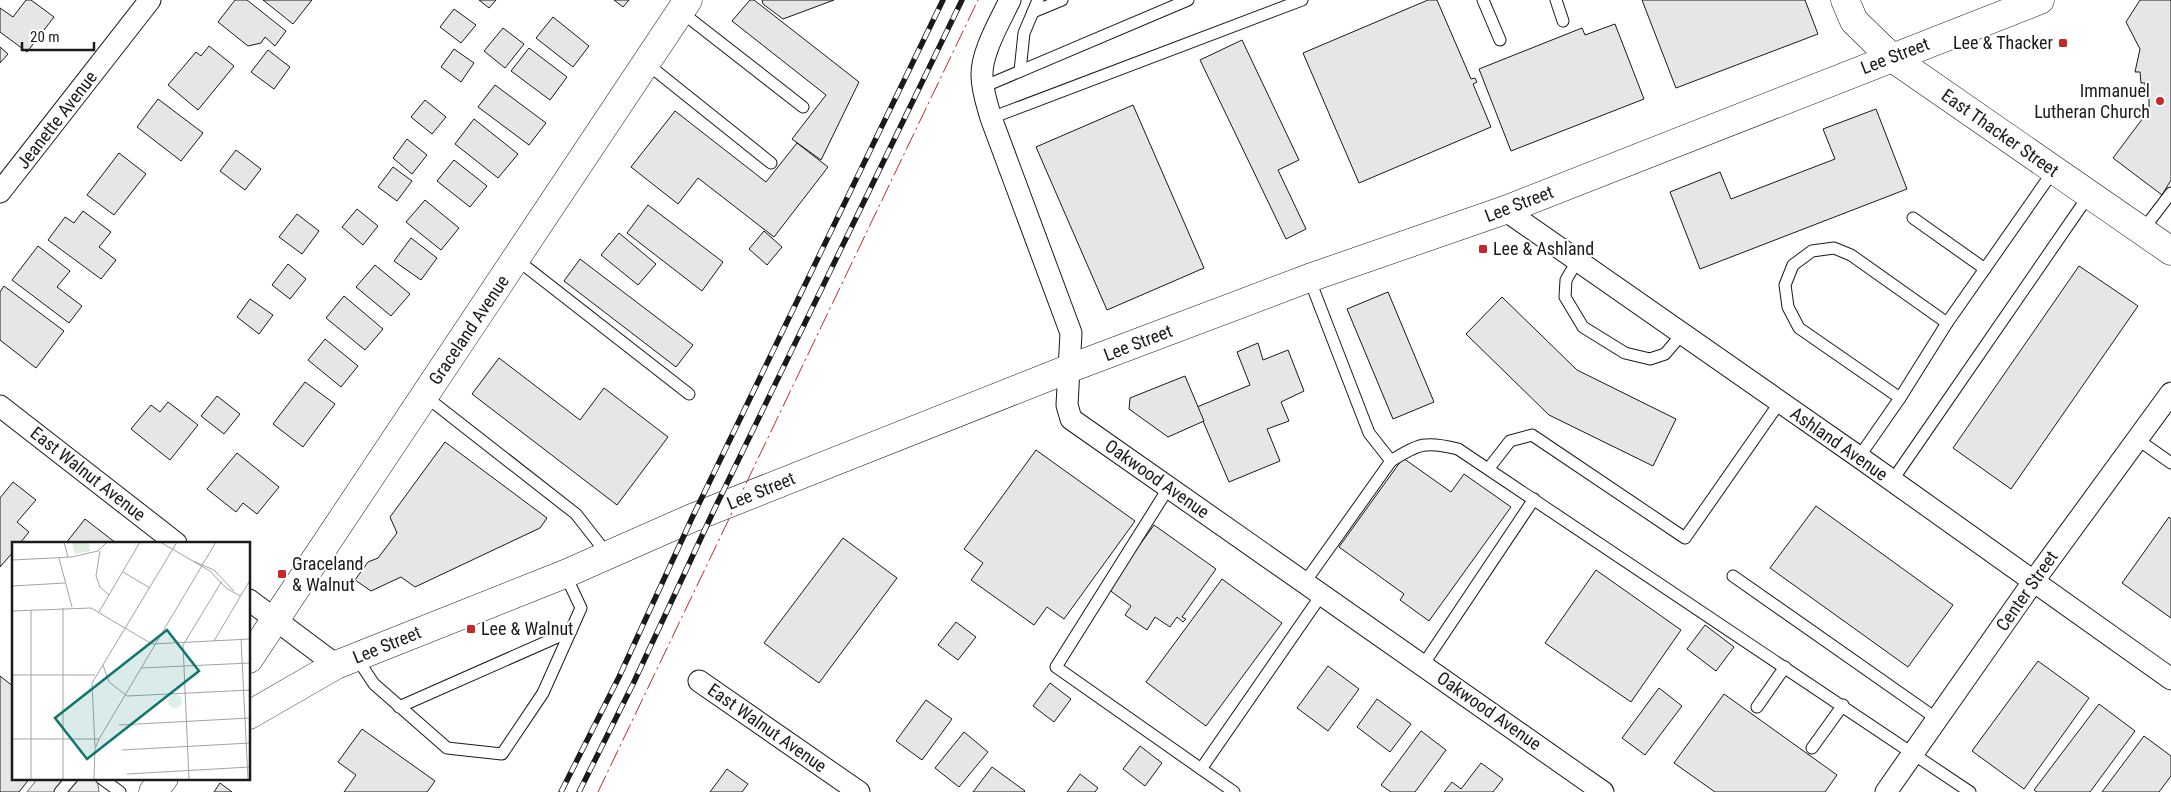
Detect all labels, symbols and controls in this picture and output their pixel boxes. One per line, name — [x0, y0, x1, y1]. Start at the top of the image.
scale bar — [22, 20, 95, 52]
text: 20 m — [30, 28, 60, 46]
place label: Lee & Thacker — [1953, 32, 2054, 53]
street label: Lee Street — [1858, 33, 1932, 78]
marker: Lee & Thacker — [2057, 37, 2069, 49]
street label: Jeanette Avenue — [12, 67, 101, 173]
place label: Immanuel Lutheran Church — [2034, 80, 2150, 122]
street label: East Thacker Street — [1938, 84, 2063, 181]
marker: Immanuel Lutheran Church — [2154, 95, 2166, 107]
street label: Lee Street — [1482, 181, 1556, 226]
place label: Lee & Ashland — [1493, 238, 1594, 259]
marker: Lee & Ashland — [1477, 243, 1489, 255]
street label: Graceland Avenue — [424, 271, 513, 388]
street label: Lee Street — [1101, 320, 1175, 365]
street label: Ashland Avenue — [1787, 402, 1892, 485]
street label: East Walnut Avenue — [27, 422, 150, 525]
street label: Oakwood Avenue — [1101, 435, 1213, 522]
street label: Lee Street — [724, 467, 798, 514]
inset map — [12, 542, 250, 780]
street label: Center Street — [1991, 547, 2062, 635]
place label: Graceland & Walnut — [292, 553, 364, 595]
marker: Graceland & Walnut — [276, 568, 288, 580]
place label: Lee & Walnut — [481, 618, 573, 639]
street label: Lee Street — [350, 621, 424, 668]
marker: Lee & Walnut — [465, 623, 477, 635]
street label: Oakwood Avenue — [1433, 667, 1545, 754]
street label: East Walnut Avenue — [704, 679, 831, 776]

